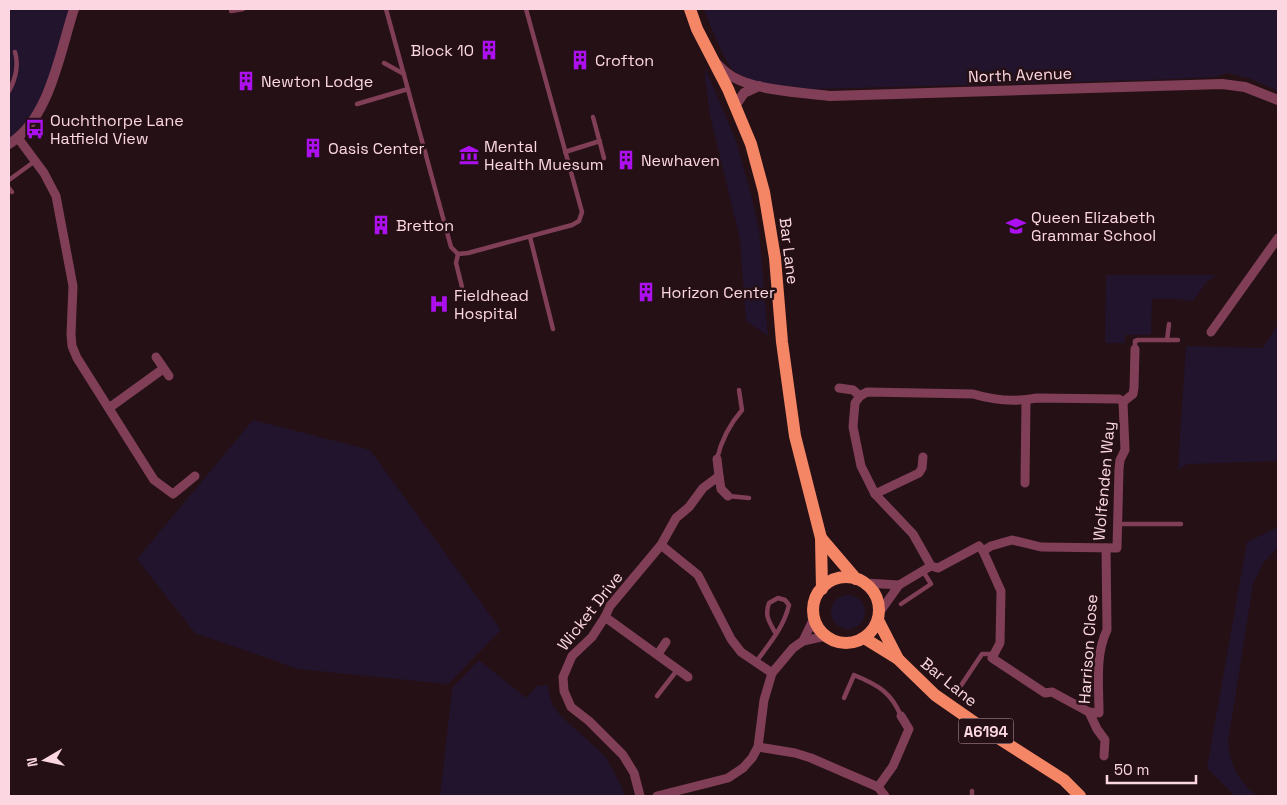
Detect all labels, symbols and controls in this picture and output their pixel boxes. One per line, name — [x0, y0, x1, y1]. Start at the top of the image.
building icon: Block 10 — [478, 39, 500, 61]
place label: Block 10 — [410, 40, 474, 61]
building icon: Crofton — [569, 49, 591, 71]
place label: Crofton — [595, 50, 654, 71]
street label: North Avenue — [968, 63, 1072, 87]
building icon: Newton Lodge — [235, 70, 257, 92]
place label: Newton Lodge — [261, 71, 373, 92]
place label: Ouchthorpe Lane Hatfield View — [50, 110, 184, 149]
bus stop icon: Ouchthorpe Lane Hatfield View — [24, 118, 46, 140]
place label: Mental Health Muesum — [484, 136, 603, 175]
building icon: Oasis Center — [302, 137, 324, 159]
place label: Oasis Center — [328, 138, 425, 159]
museum icon: Mental Health Muesum — [458, 144, 480, 166]
building icon: Newhaven — [615, 149, 637, 171]
place label: Newhaven — [641, 150, 720, 171]
place label: Queen Elizabeth Grammar School — [1031, 207, 1156, 246]
building icon: Bretton — [370, 214, 392, 236]
place label: Bretton — [396, 215, 454, 236]
school or university icon: Queen Elizabeth Grammar School — [1005, 215, 1027, 237]
street label: Bar Lane — [774, 216, 804, 286]
building icon: Horizon Center — [635, 281, 657, 303]
place label: Horizon Center — [661, 282, 775, 303]
place label: Fieldhead Hospital — [454, 285, 529, 324]
hospital icon: Fieldhead Hospital — [428, 293, 450, 315]
street label: Wolfenden Way — [1088, 420, 1120, 542]
street label: Wicket Drive — [553, 567, 627, 655]
street label: Harrison Close — [1074, 593, 1102, 705]
street label: Bar Lane — [916, 653, 982, 711]
road number: A6194 — [958, 718, 1014, 744]
north arrow — [20, 735, 70, 785]
scale bar — [1107, 752, 1196, 784]
text: N — [23, 756, 42, 768]
text: 50 m — [1114, 760, 1149, 779]

